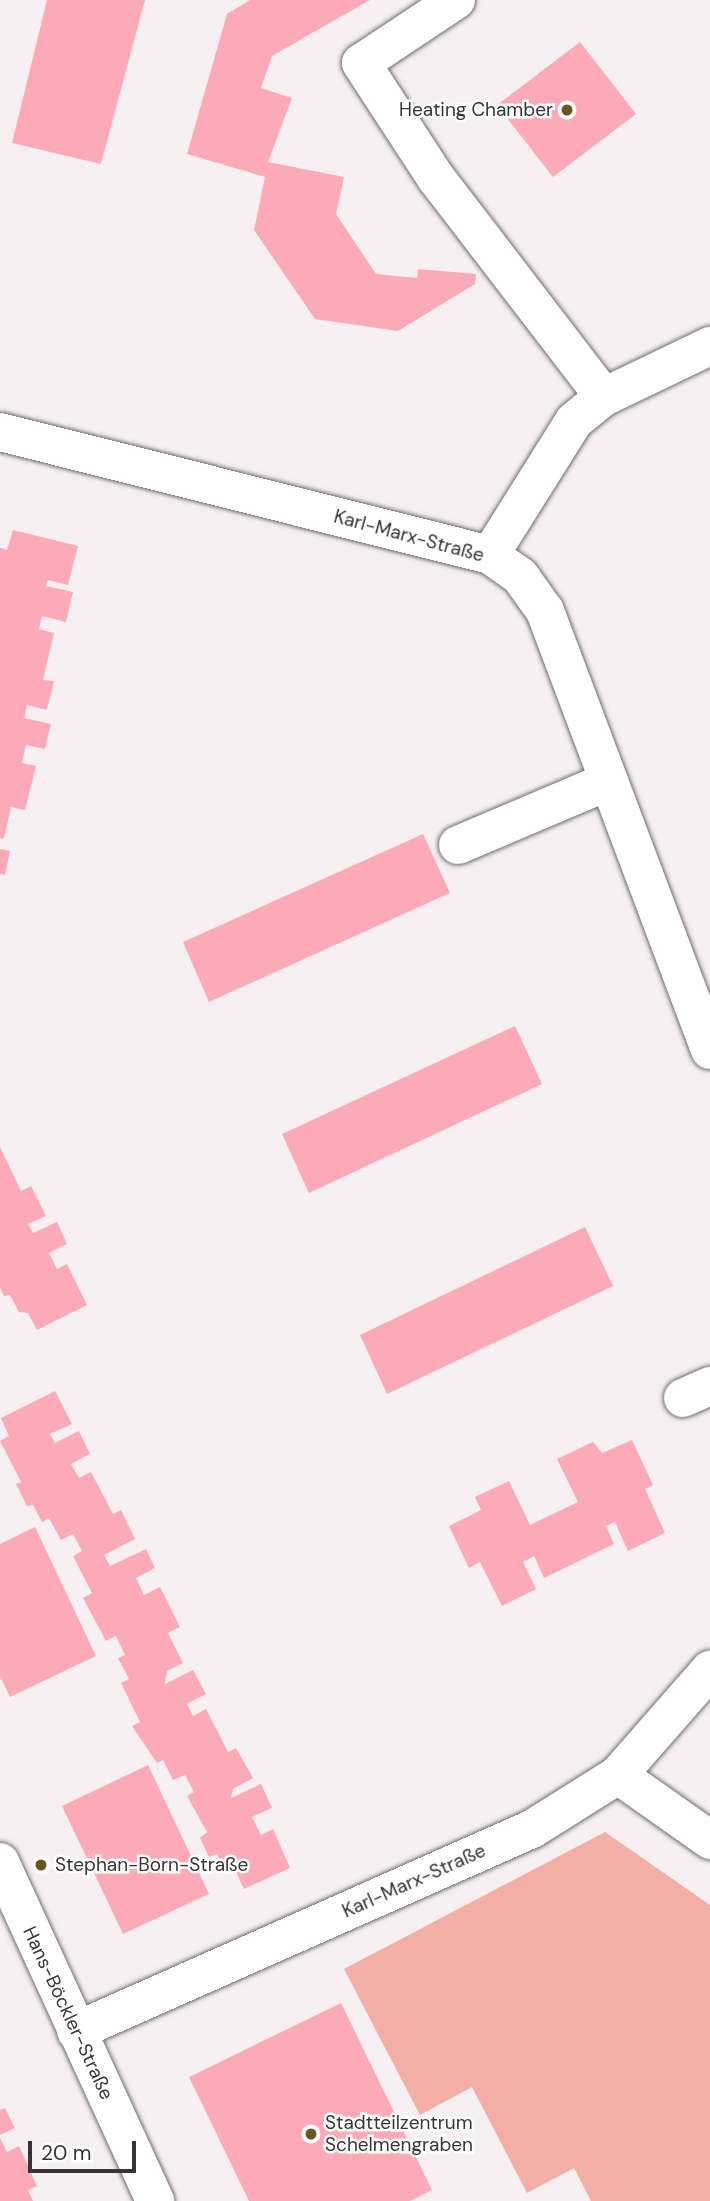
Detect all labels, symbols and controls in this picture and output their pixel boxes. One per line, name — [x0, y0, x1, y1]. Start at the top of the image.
place label: Heating Chamber — [399, 99, 553, 121]
marker: Heating Chamber — [559, 102, 575, 118]
street label: Karl-Marx-Straße — [331, 505, 487, 567]
street label: Karl-Marx-Straße — [339, 1839, 489, 1923]
place label: Stephan-Born-Straße — [55, 1854, 248, 1876]
marker: Stephan-Born-Straße — [33, 1857, 49, 1873]
street label: Hans-Böckler-Straße — [18, 1923, 118, 2103]
place label: Stadtteilzentrum Schelmengraben — [325, 2112, 473, 2156]
marker: Stadtteilzentrum Schelmengraben — [303, 2126, 319, 2142]
scale bar — [32, 2128, 140, 2172]
text: 20 m — [41, 2139, 92, 2167]

